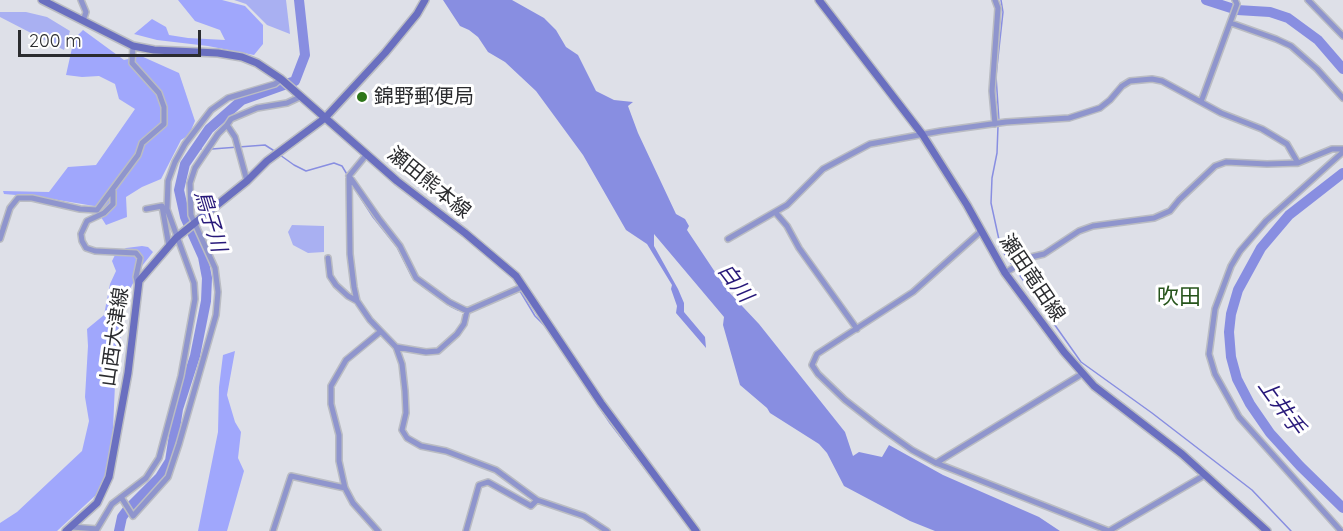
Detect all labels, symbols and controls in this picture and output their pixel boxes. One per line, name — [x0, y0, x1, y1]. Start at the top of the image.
scale bar — [21, 18, 204, 56]
text: 200 m — [29, 29, 82, 52]
place label: 錦野郵便局 — [374, 85, 474, 109]
marker: 錦野郵便局 — [355, 90, 369, 104]
street label: 瀬田熊本線 — [383, 142, 475, 224]
water label: 鳥子川 — [189, 187, 231, 255]
street label: 瀬田竜田線 — [994, 230, 1070, 326]
water label: 白川 — [712, 259, 758, 307]
district label: 吹田 — [1157, 284, 1201, 310]
street label: 山西大津線 — [96, 286, 134, 388]
water label: 上井手 — [1252, 374, 1310, 440]

